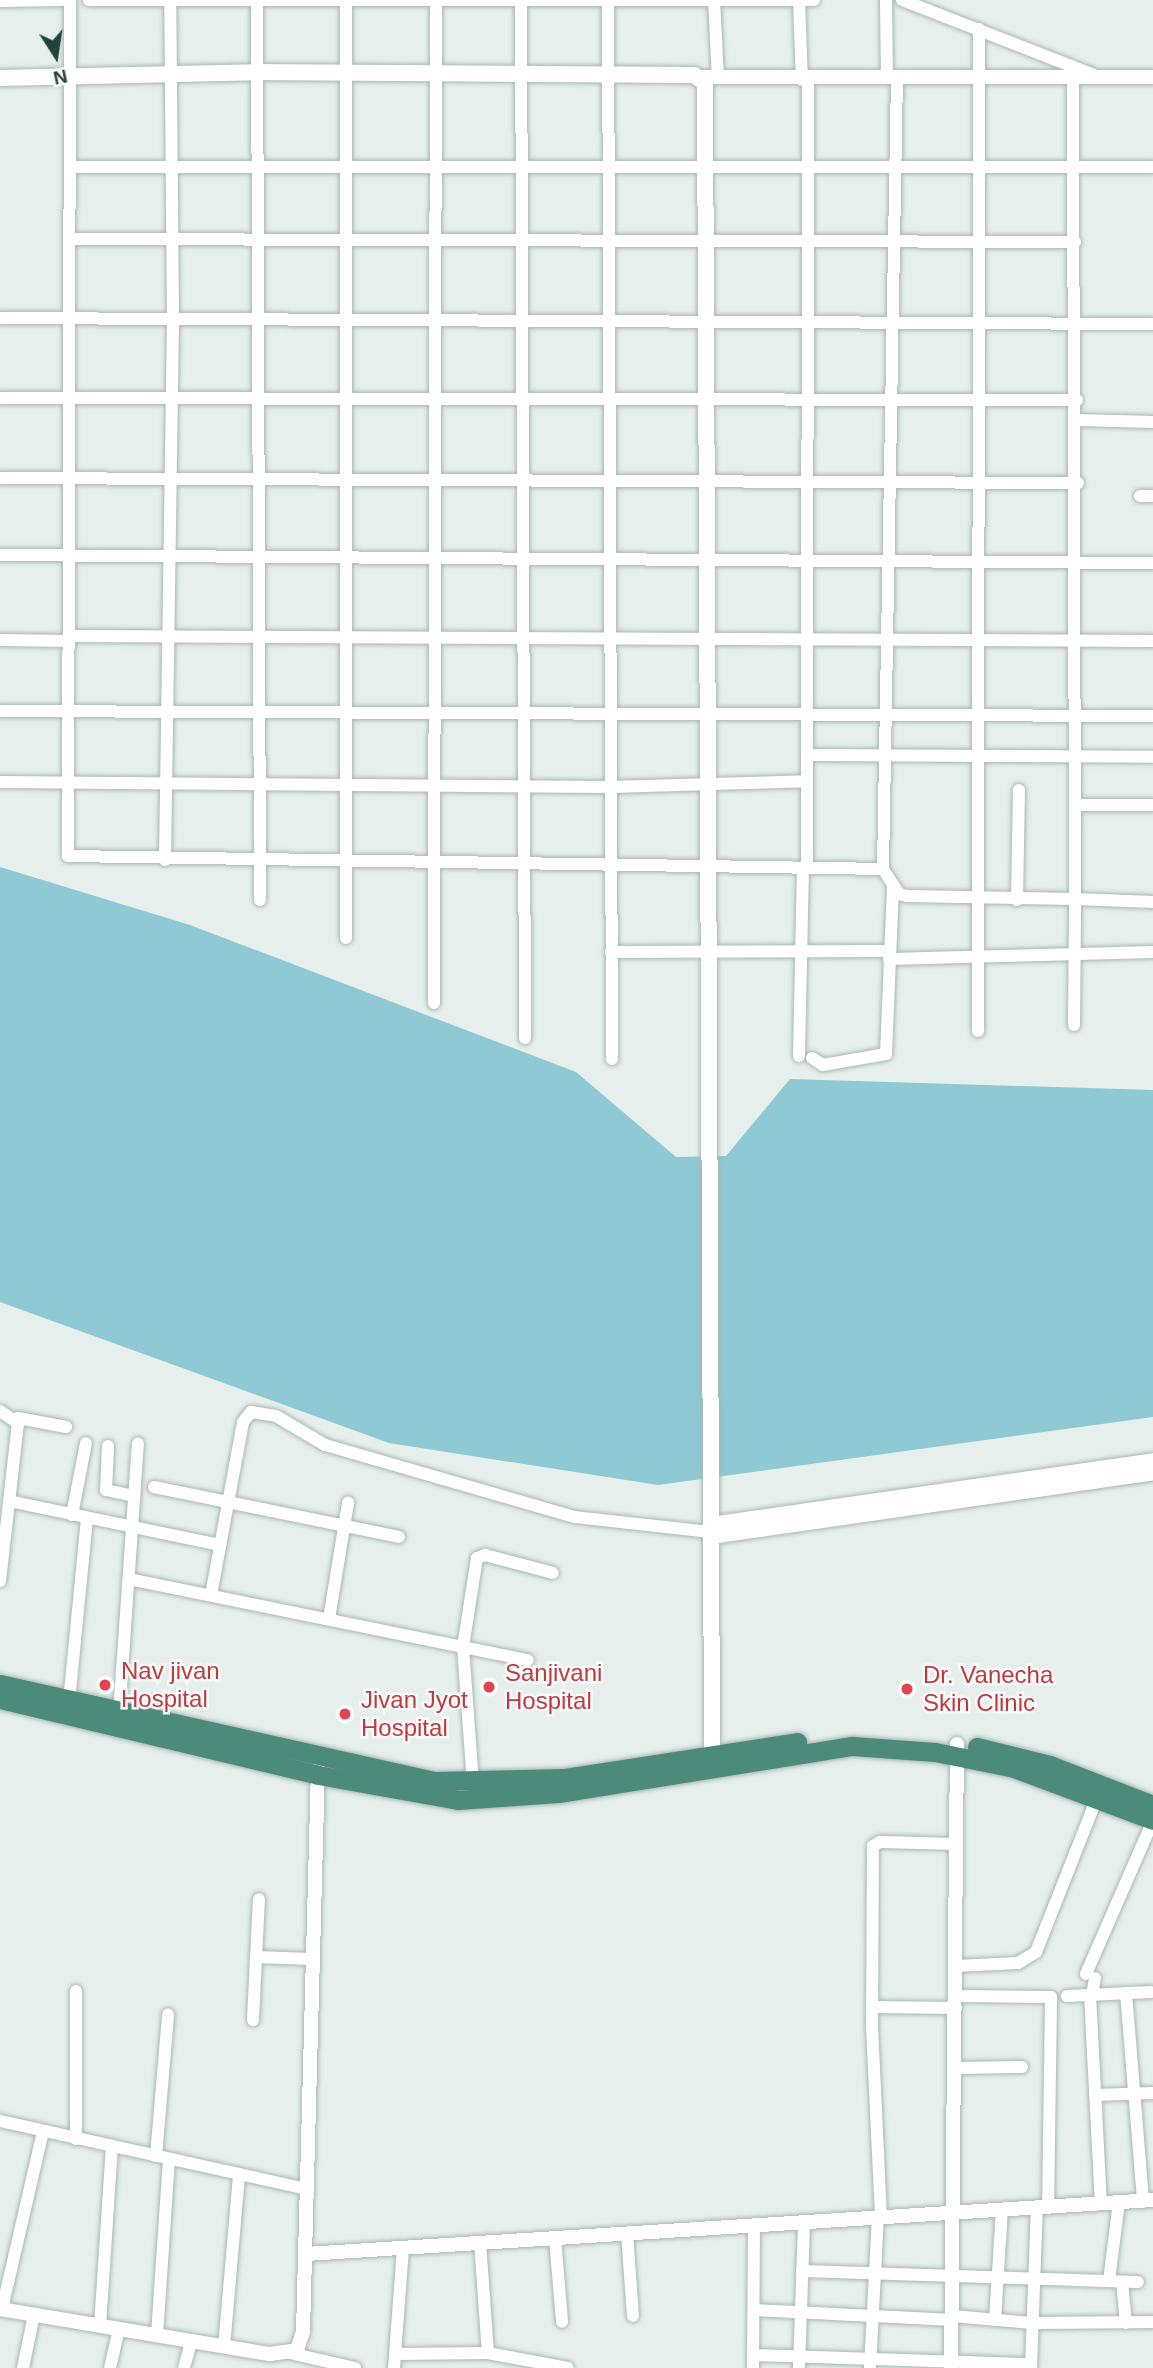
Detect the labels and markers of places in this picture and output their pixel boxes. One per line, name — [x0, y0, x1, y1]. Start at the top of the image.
place label: Nav jivan Hospital — [121, 1657, 220, 1713]
place label: Sanjivani Hospital — [505, 1659, 602, 1715]
place label: Dr. Vanecha Skin Clinic — [923, 1661, 1053, 1717]
marker: Nav jivan Hospital — [95, 1675, 115, 1695]
marker: Sanjivani Hospital — [479, 1677, 499, 1697]
marker: Dr. Vanecha Skin Clinic — [897, 1679, 917, 1699]
place label: Jivan Jyot Hospital — [361, 1686, 468, 1742]
marker: Jivan Jyot Hospital — [335, 1704, 355, 1724]

